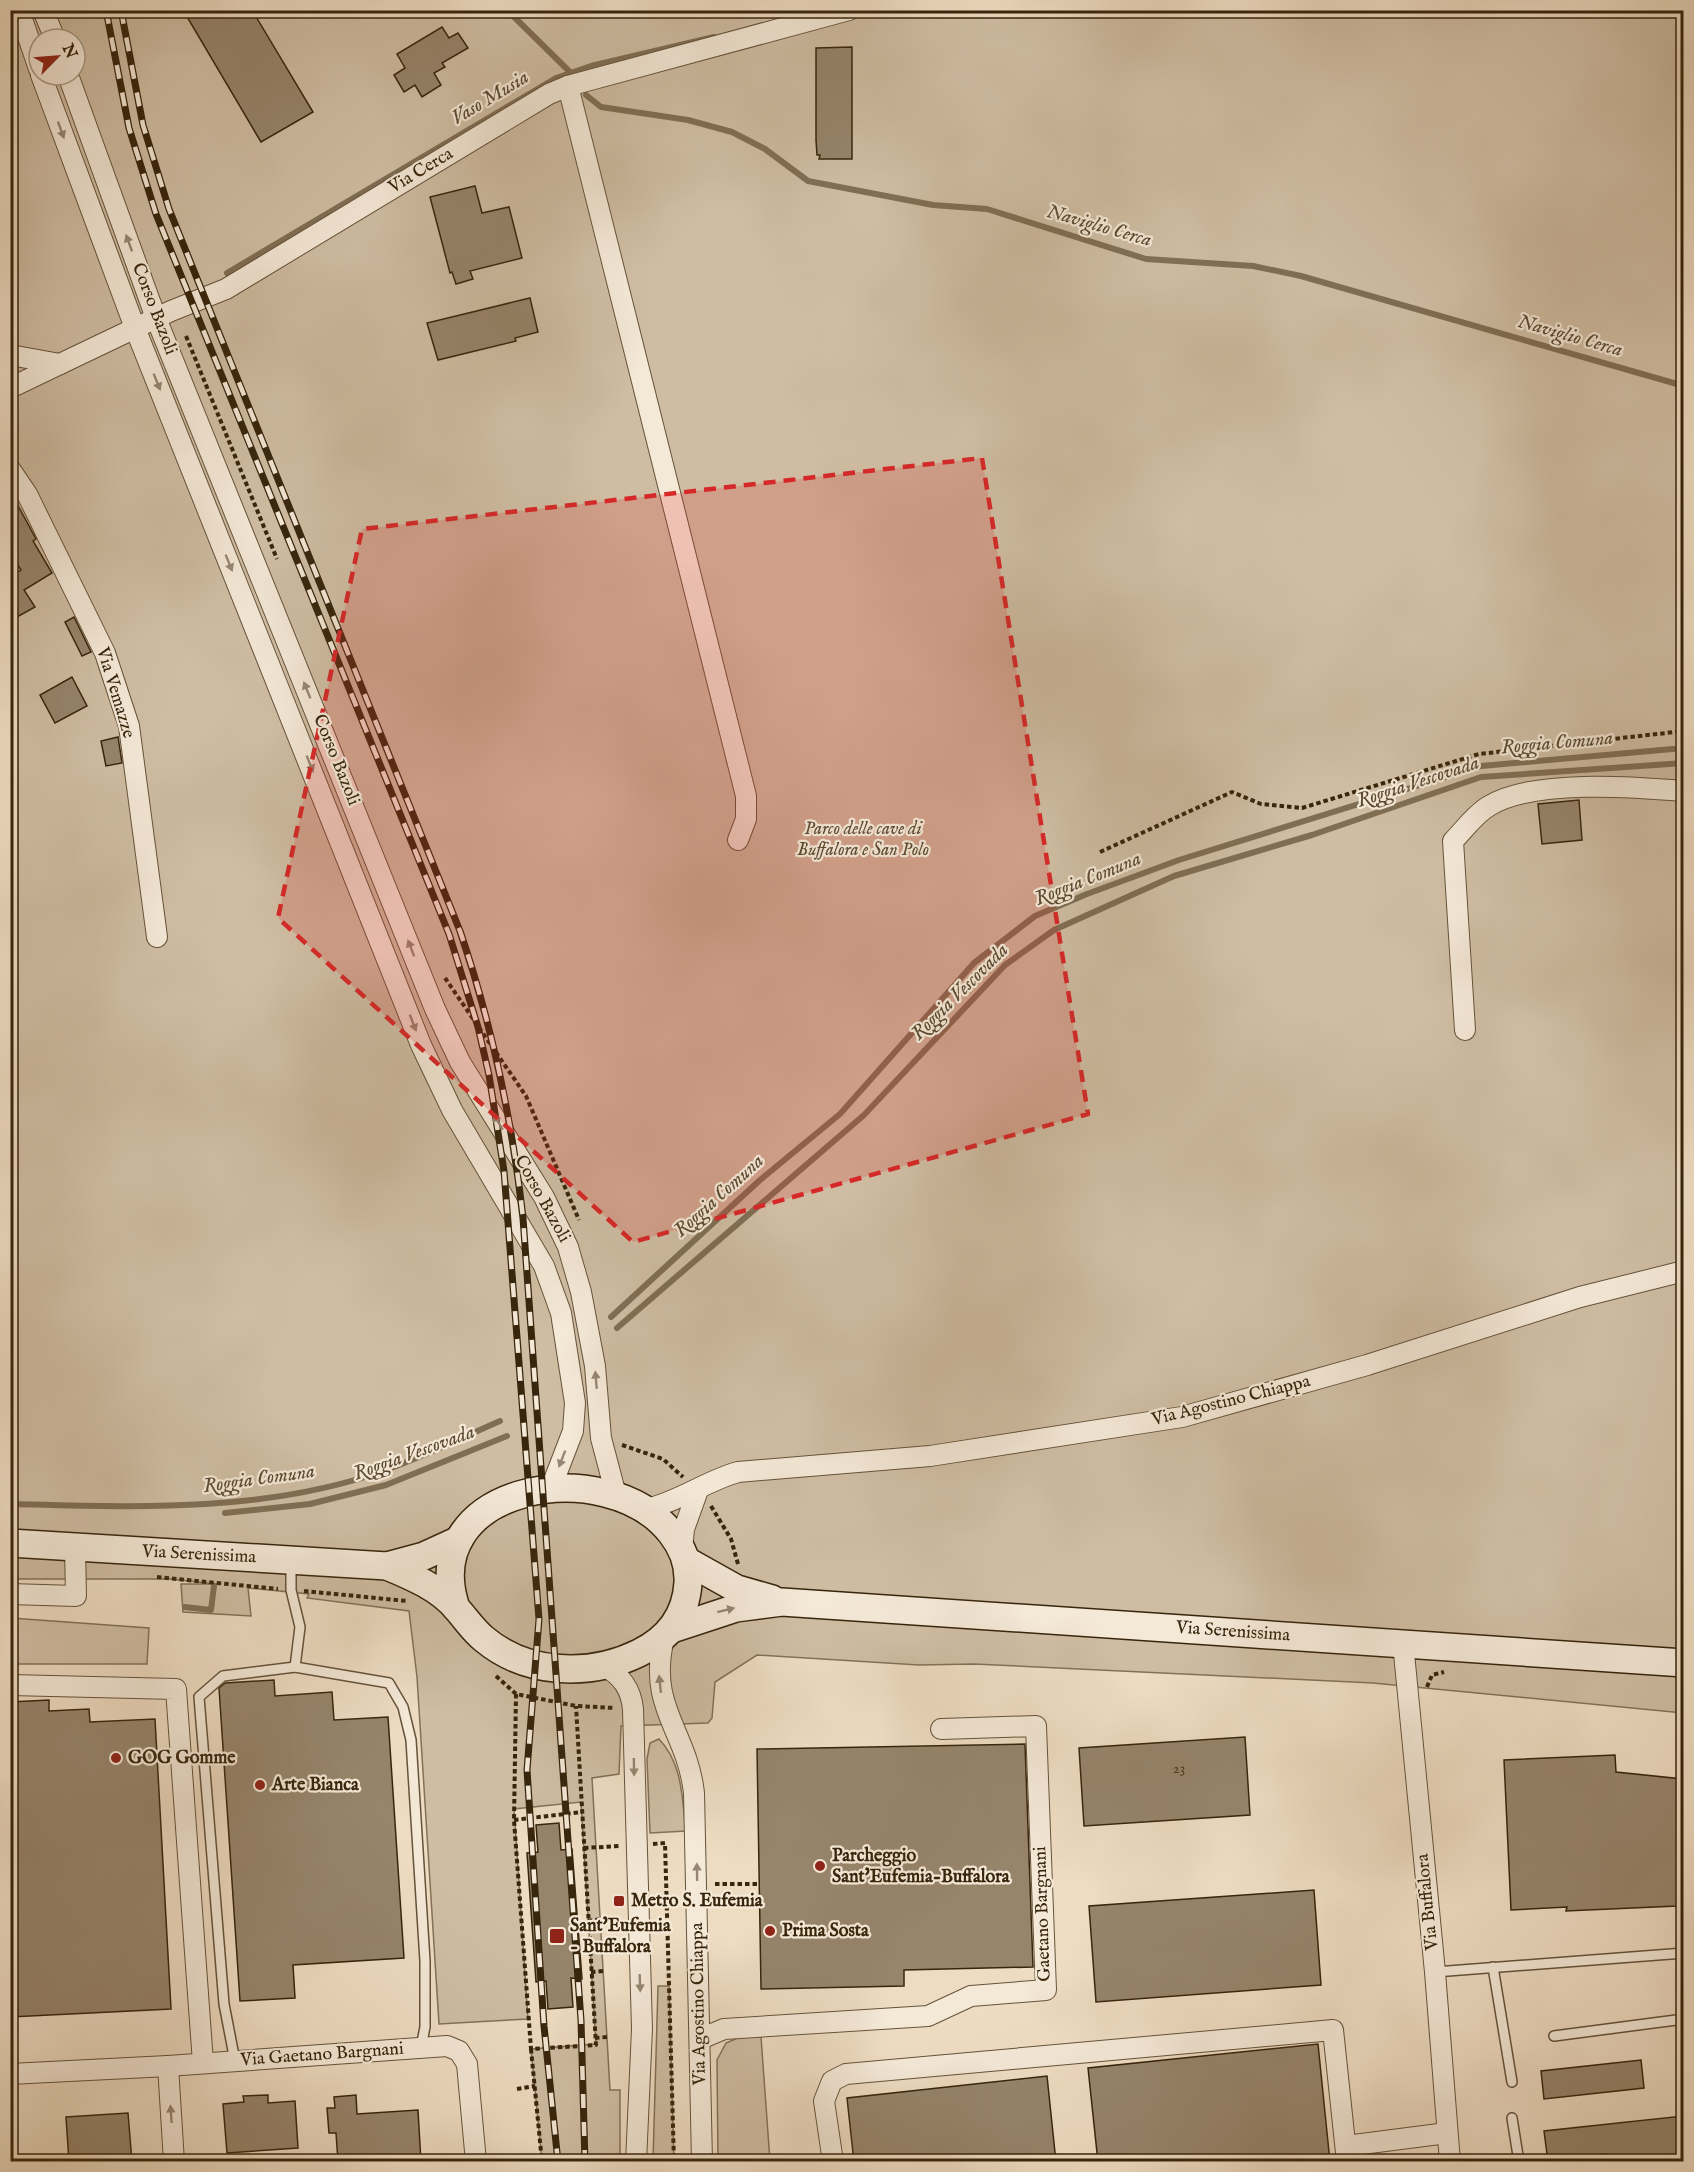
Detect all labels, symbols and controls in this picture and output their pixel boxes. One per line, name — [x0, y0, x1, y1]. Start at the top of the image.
north arrow — [27, 27, 87, 87]
text: N — [56, 40, 81, 62]
water label: Vaso Musia — [447, 65, 533, 131]
one-way arrow — [57, 121, 67, 139]
street label: Via Cerca — [384, 143, 458, 200]
water label: Naviglio Cerca — [1043, 199, 1154, 254]
one-way arrow — [124, 234, 134, 252]
street label: Corso Bazoli — [126, 260, 182, 358]
water label: Naviglio Cerca — [1514, 309, 1625, 364]
one-way arrow — [152, 374, 162, 392]
one-way arrow — [224, 555, 234, 573]
street label: Via Vemazze — [90, 644, 140, 741]
one-way arrow — [302, 680, 312, 698]
street label: Corso Bazoli — [307, 711, 365, 809]
water label: Roggia Comuna — [1500, 726, 1614, 761]
water label: Roggia Vescovada — [1354, 750, 1483, 815]
one-way arrow — [306, 755, 315, 773]
park label: Parco delle cave di Buffalora e San Polo — [797, 818, 929, 862]
water label: Roggia Comuna — [1031, 846, 1145, 913]
water label: Roggia Vescovada — [906, 938, 1015, 1047]
one-way arrow — [406, 939, 416, 957]
one-way arrow — [408, 1014, 418, 1032]
one-way arrow — [493, 1114, 504, 1130]
water label: Roggia Comuna — [669, 1149, 770, 1244]
street label: Corso Bazoli — [509, 1151, 576, 1247]
one-way arrow — [591, 1370, 601, 1389]
street label: Via Agostino Chiappa — [1148, 1370, 1313, 1432]
water label: Roggia Vescovada — [350, 1419, 479, 1487]
one-way arrow — [557, 1450, 566, 1468]
water label: Roggia Comuna — [201, 1459, 317, 1500]
street label: Via Serenissima — [140, 1540, 257, 1569]
one-way arrow — [716, 1605, 735, 1615]
street label: Via Serenissima — [1174, 1616, 1291, 1647]
one-way arrow — [655, 1674, 665, 1693]
place label: GOG Gomme — [128, 1747, 236, 1770]
marker: GOG Gomme — [109, 1751, 123, 1765]
one-way arrow — [629, 1758, 639, 1777]
house number: 23 — [1173, 1759, 1185, 1778]
place label: Arte Bianca — [271, 1774, 360, 1797]
marker: Arte Bianca — [253, 1778, 267, 1792]
place label: Parcheggio Sant'Eufemia-Buffalora — [832, 1845, 1011, 1889]
street label: Gaetano Bargnani — [1029, 1846, 1057, 1982]
street label: Via Buffalora — [1411, 1852, 1445, 1952]
marker: Parcheggio Sant'Eufemia-Buffalora — [813, 1859, 827, 1873]
one-way arrow — [692, 1863, 701, 1882]
place label: Metro S. Eufemia — [631, 1890, 764, 1913]
marker: Metro S. Eufemia — [612, 1894, 626, 1908]
place label: Sant'Eufemia - Buffalora — [570, 1915, 672, 1959]
place label: Prima Sosta — [782, 1920, 870, 1943]
street label: Via Agostino Chiappa — [686, 1922, 712, 2087]
marker: Prima Sosta — [763, 1924, 777, 1938]
marker: Sant'Eufemia - Buffalora — [548, 1927, 566, 1945]
one-way arrow — [635, 1974, 645, 1993]
street label: Via Gaetano Bargnani — [239, 2038, 405, 2072]
one-way arrow — [166, 2104, 176, 2123]

